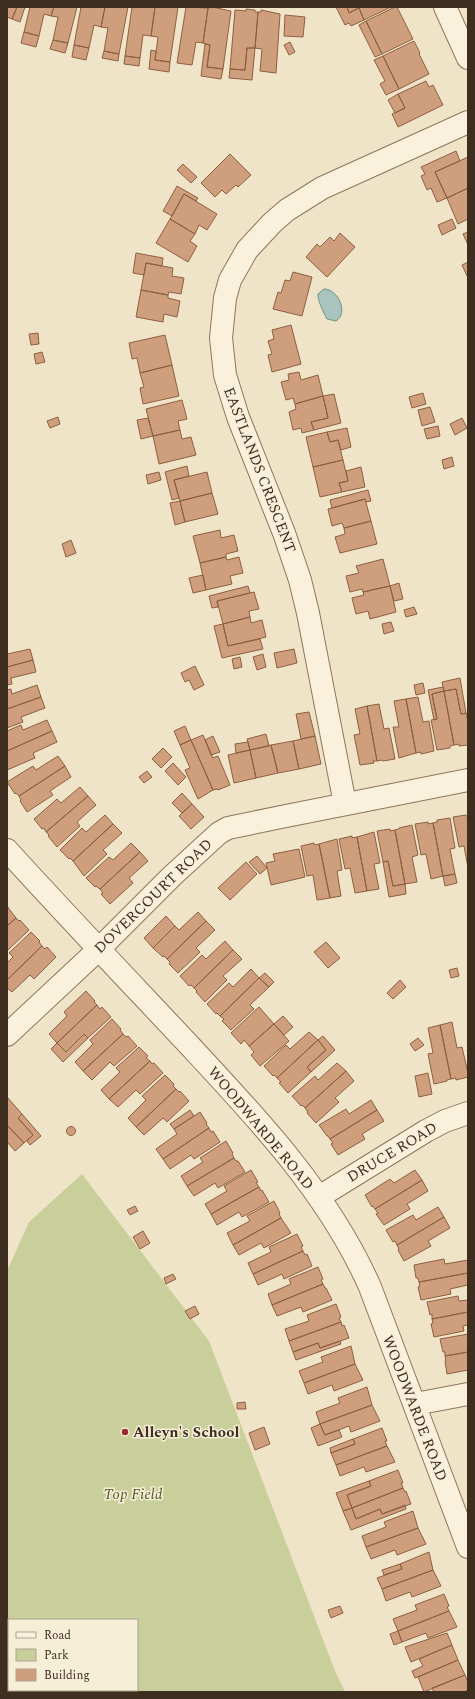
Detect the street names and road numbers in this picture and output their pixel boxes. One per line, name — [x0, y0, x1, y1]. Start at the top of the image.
street label: EASTLANDS CRESCENT — [217, 384, 302, 556]
street label: DOVERCOURT ROAD — [89, 833, 218, 959]
street label: WOODWARDE ROAD — [202, 1062, 319, 1195]
street label: DRUCE ROAD — [343, 1116, 442, 1189]
street label: WOODWARDE ROAD — [376, 1332, 453, 1485]

